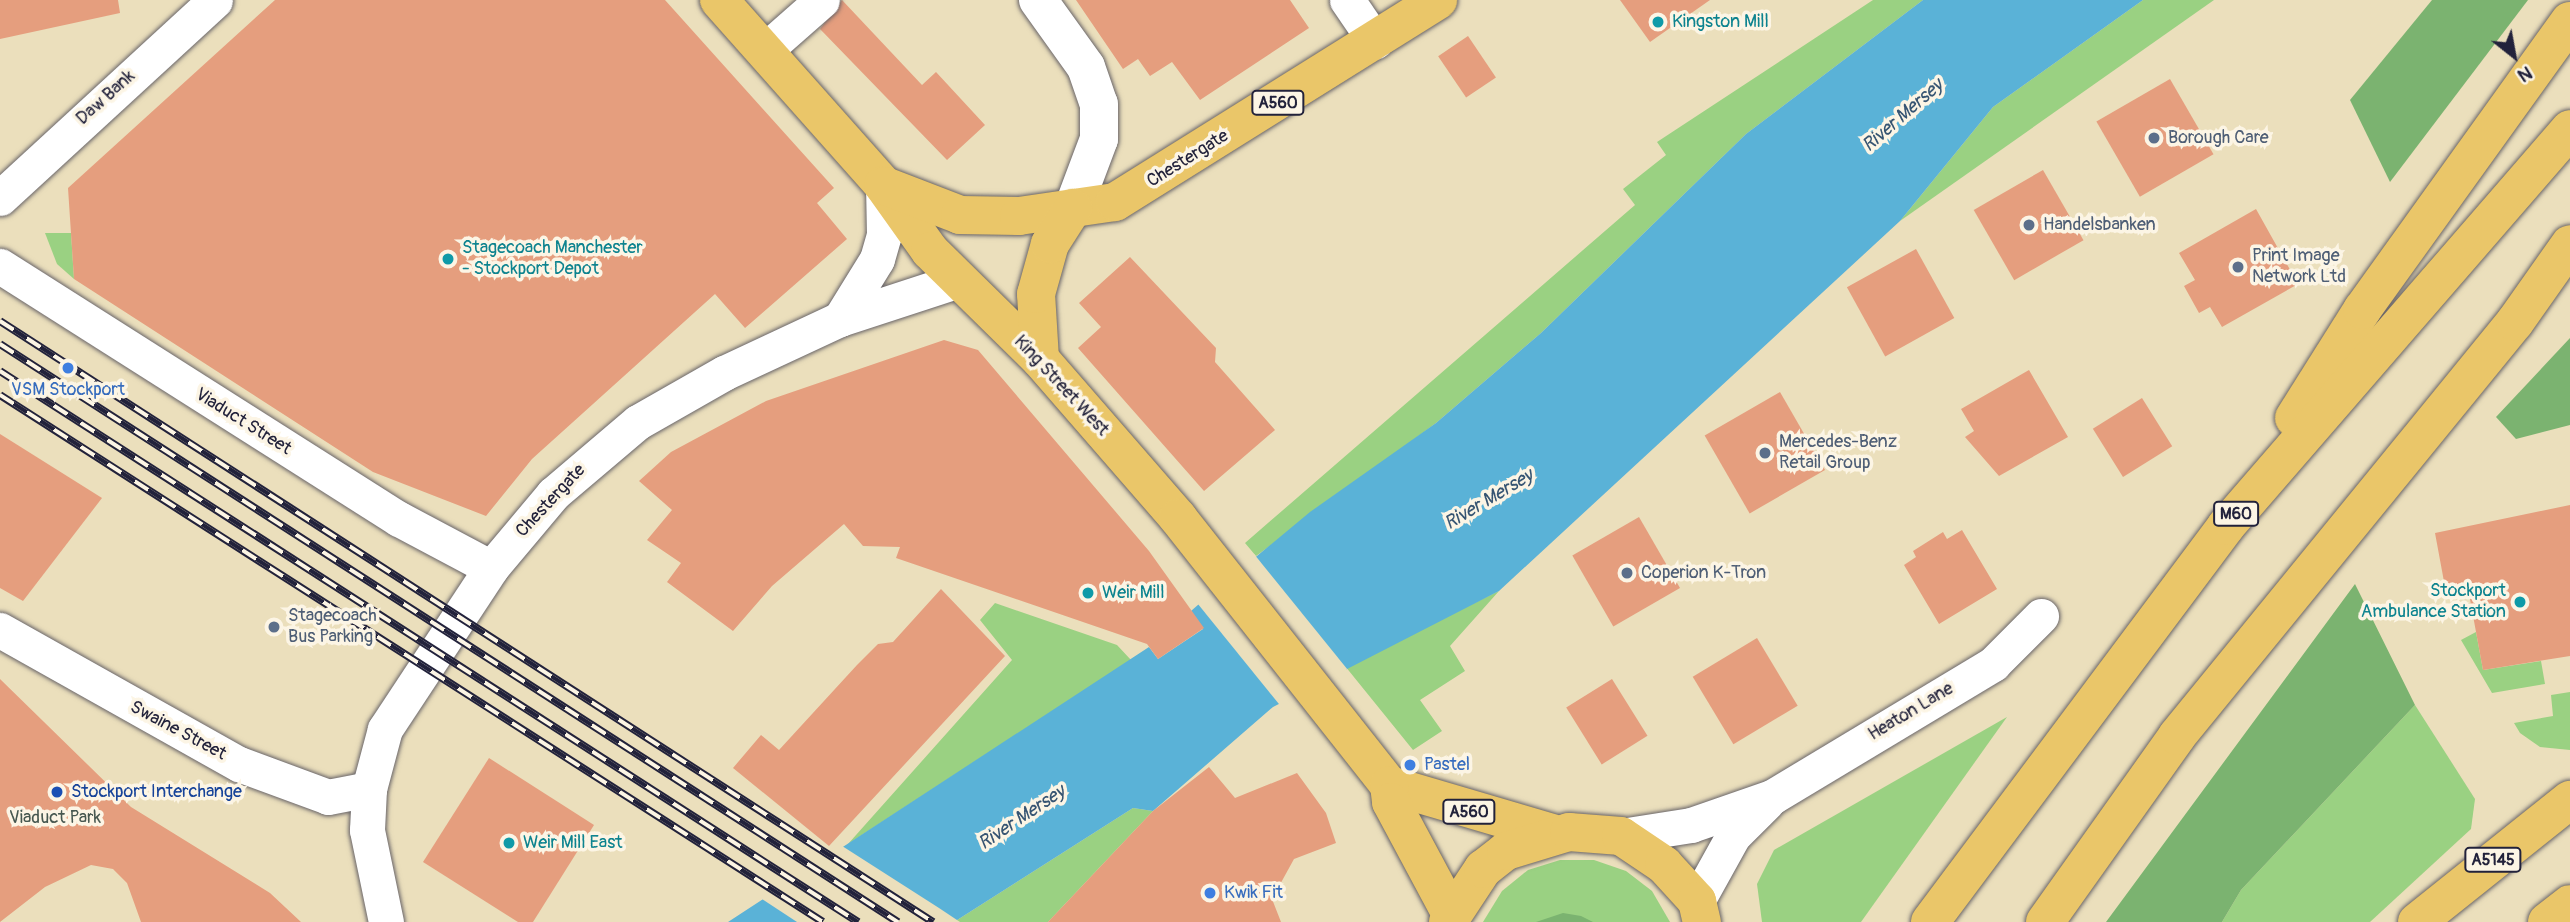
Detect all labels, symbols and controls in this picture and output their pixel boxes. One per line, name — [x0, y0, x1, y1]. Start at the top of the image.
place label: Kingston Mill — [1672, 11, 1769, 33]
marker: Kingston Mill — [1650, 14, 1666, 30]
north arrow — [2479, 21, 2549, 91]
text: N — [2513, 60, 2537, 88]
street label: Daw Bank — [72, 66, 140, 130]
water label: River Mersey — [1858, 75, 1948, 157]
road number: A560 — [1250, 90, 1306, 116]
street label: Chestergate — [1143, 125, 1233, 193]
place label: Borough Care — [2168, 127, 2269, 149]
marker: Borough Care — [2146, 130, 2162, 146]
place label: Handelsbanken — [2043, 214, 2156, 236]
marker: Handelsbanken — [2021, 217, 2037, 233]
place label: Stagecoach Manchester - Stockport Depot — [462, 238, 643, 280]
place label: Print Image Network Ltd — [2252, 246, 2346, 288]
marker: Stagecoach Manchester - Stockport Depot — [440, 251, 456, 267]
marker: Print Image Network Ltd — [2230, 259, 2246, 275]
street label: King Street West — [1009, 331, 1113, 441]
marker: VSM Stockport — [60, 360, 76, 376]
place label: VSM Stockport — [11, 379, 125, 401]
street label: Viaduct Street — [191, 384, 295, 460]
place label: Mercedes-Benz Retail Group — [1779, 432, 1897, 474]
marker: Mercedes-Benz Retail Group — [1757, 445, 1773, 461]
street label: Chestergate — [512, 460, 590, 542]
water label: River Mersey — [1440, 465, 1538, 535]
road number: M60 — [2212, 502, 2260, 526]
place label: Coperion K-Tron — [1641, 562, 1766, 584]
marker: Coperion K-Tron — [1619, 565, 1635, 581]
place label: Stockport Ambulance Station — [2361, 581, 2506, 624]
place label: Weir Mill — [1102, 582, 1165, 604]
marker: Weir Mill — [1080, 585, 1096, 601]
marker: Stockport Ambulance Station — [2512, 594, 2528, 610]
place label: Stagecoach Bus Parking — [288, 606, 377, 648]
marker: Stagecoach Bus Parking — [266, 619, 282, 635]
street label: Heaton Lane — [1865, 678, 1957, 746]
street label: Swaine Street — [126, 697, 230, 765]
place label: Pastel — [1424, 754, 1470, 776]
marker: Pastel — [1402, 757, 1418, 773]
place label: Stockport Interchange — [71, 781, 242, 803]
water label: River Mersey — [974, 781, 1070, 855]
marker: Stockport Interchange — [49, 784, 65, 800]
road number: A560 — [1441, 800, 1497, 824]
park label: Viaduct Park — [9, 807, 101, 829]
place label: Weir Mill East — [523, 832, 622, 854]
marker: Weir Mill East — [501, 835, 517, 851]
road number: A5145 — [2463, 848, 2523, 873]
place label: Kwik Fit — [1224, 882, 1283, 904]
marker: Kwik Fit — [1202, 885, 1218, 901]

